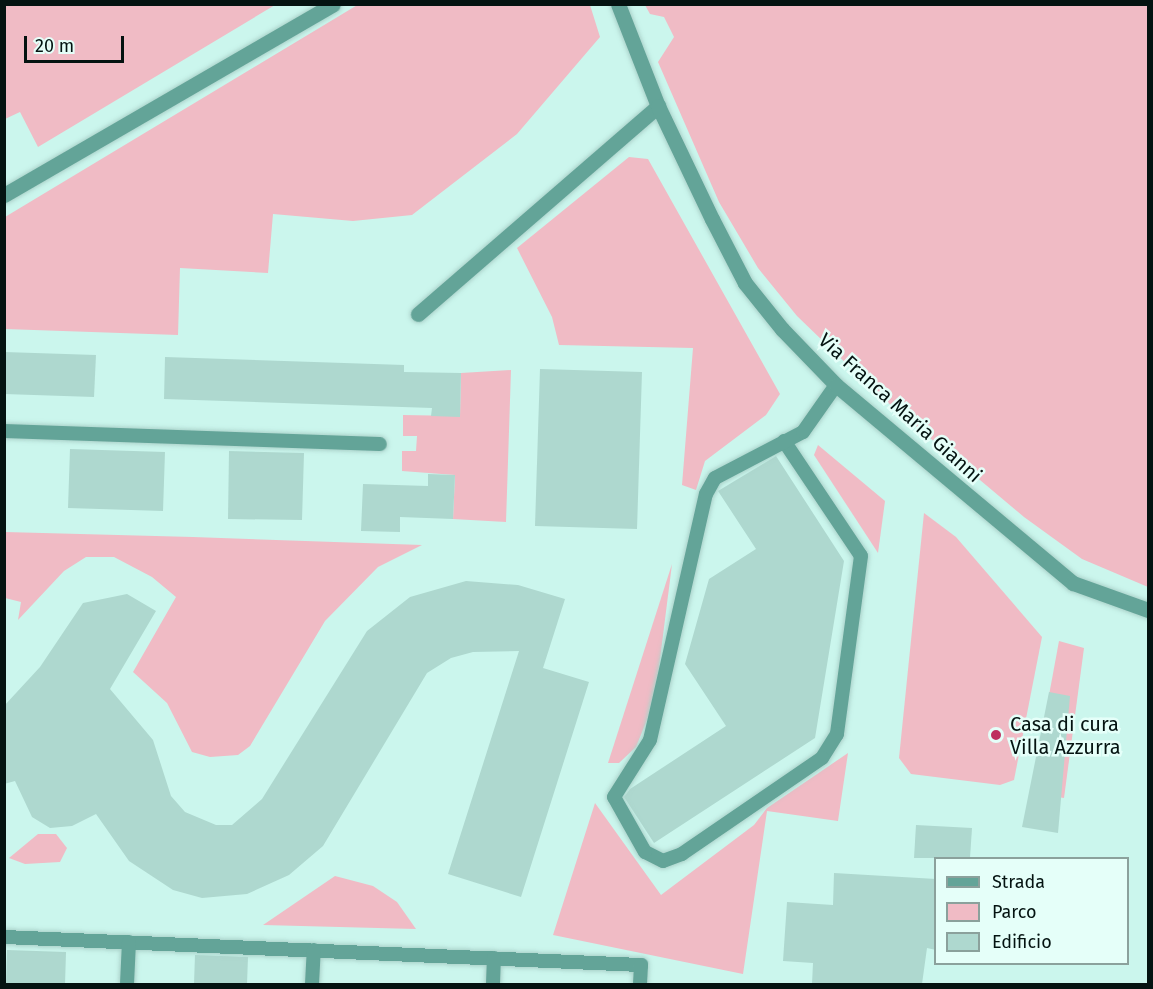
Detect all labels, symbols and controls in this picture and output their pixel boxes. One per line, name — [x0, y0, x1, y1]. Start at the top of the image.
scale bar — [27, 24, 128, 62]
text: 20 m — [35, 35, 74, 57]
street label: Via Franca Maria Gianni — [813, 328, 987, 488]
place label: Casa di cura Villa Azzurra — [1010, 712, 1121, 759]
marker: Casa di cura Villa Azzurra — [987, 726, 1005, 744]
legend — [934, 857, 1129, 965]
text: Strada — [992, 871, 1045, 893]
text: Parco — [992, 901, 1036, 923]
text: Edificio — [992, 931, 1052, 953]

